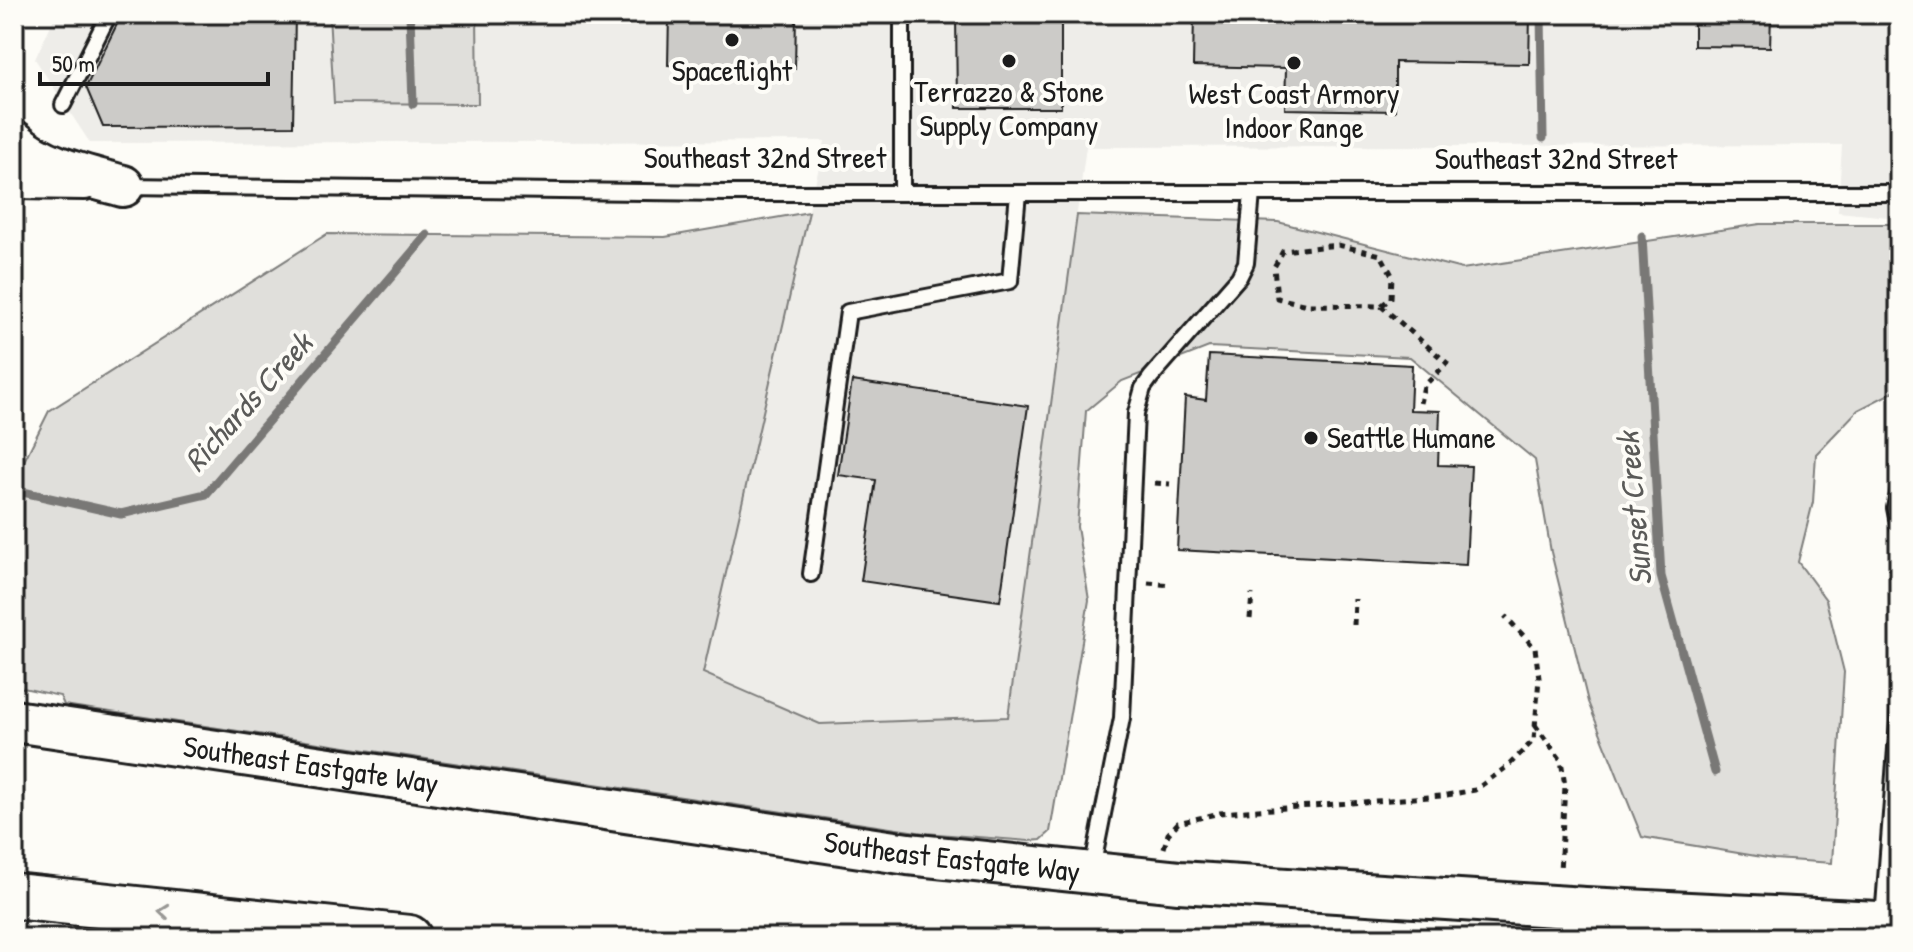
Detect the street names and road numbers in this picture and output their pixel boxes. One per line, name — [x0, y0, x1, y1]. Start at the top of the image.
street label: Southeast 32nd Street — [644, 137, 887, 177]
street label: Southeast 32nd Street — [1435, 138, 1678, 178]
street label: Southeast Eastgate Way — [181, 725, 441, 803]
street label: Southeast Eastgate Way — [822, 821, 1082, 891]

